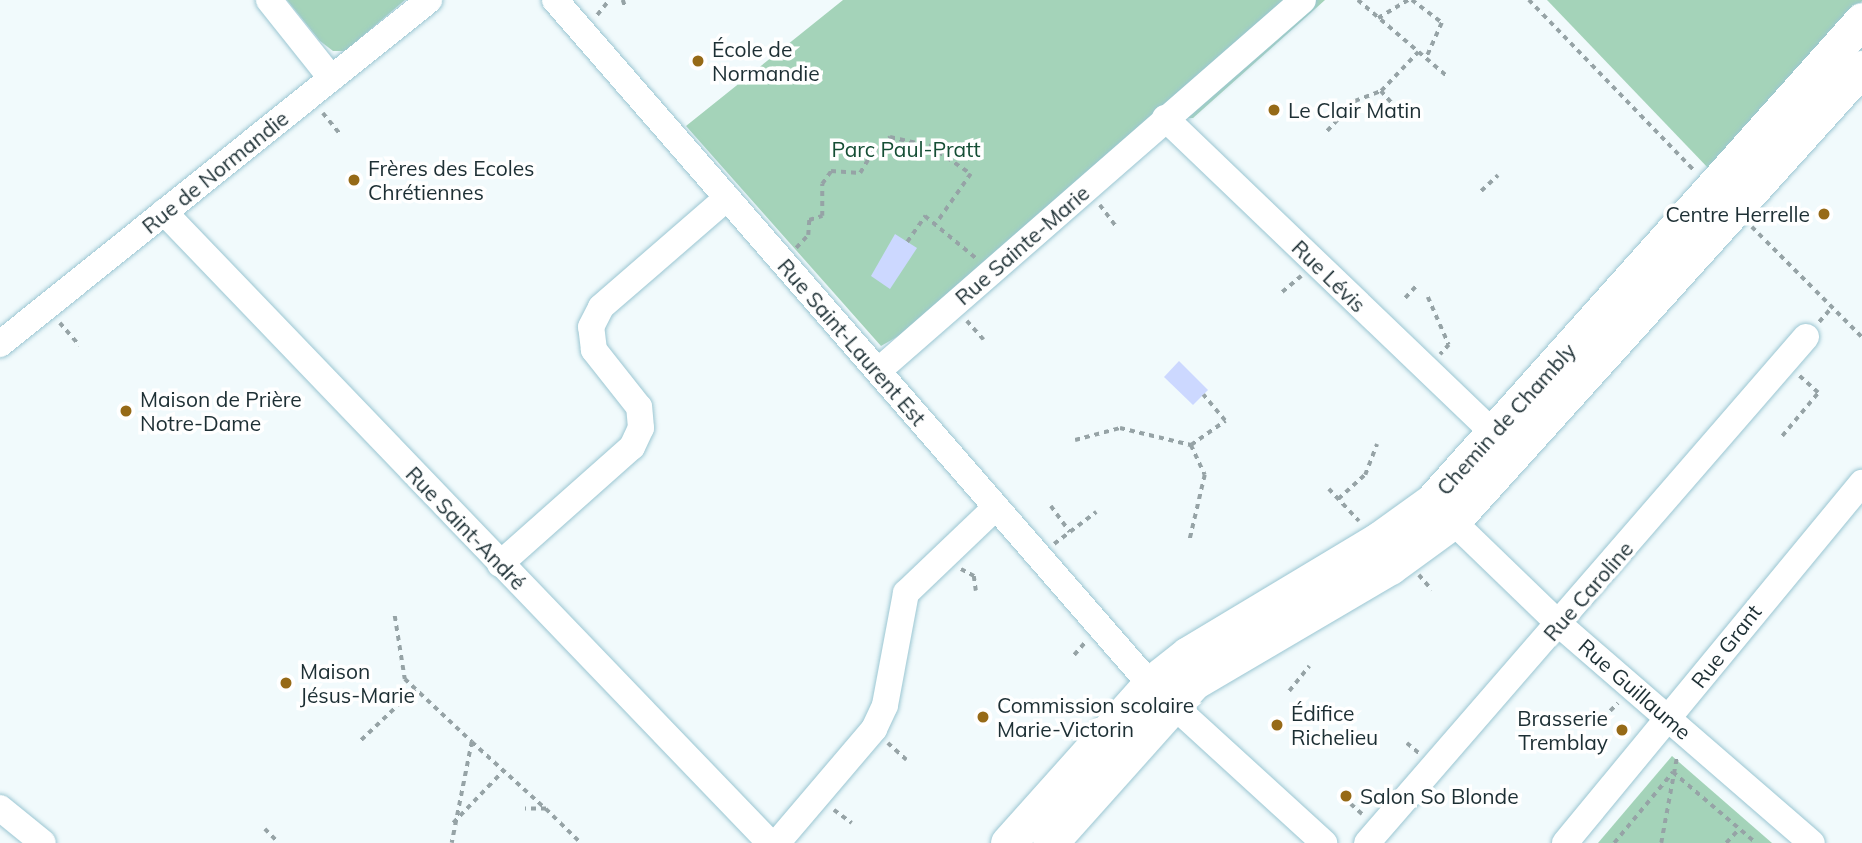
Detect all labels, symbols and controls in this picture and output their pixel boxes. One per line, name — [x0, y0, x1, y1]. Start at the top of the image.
place label: École de Normandie — [712, 36, 820, 86]
marker: École de Normandie — [690, 53, 706, 69]
place label: Le Clair Matin — [1288, 97, 1422, 123]
marker: Le Clair Matin — [1266, 102, 1282, 118]
street label: Rue de Normandie — [137, 105, 293, 239]
park label: Parc Paul-Pratt — [831, 136, 981, 162]
place label: Frères des Ecoles Chrétiennes — [368, 155, 535, 205]
marker: Frères des Ecoles Chrétiennes — [346, 172, 362, 188]
street label: Rue Sainte-Marie — [950, 180, 1094, 310]
place label: Centre Herrelle — [1665, 201, 1810, 227]
marker: Centre Herrelle — [1816, 206, 1832, 222]
street label: Rue Lévis — [1287, 235, 1371, 317]
street label: Rue Saint-Laurent Est — [773, 253, 931, 431]
street label: Chemin de Chambly — [1431, 338, 1581, 500]
place label: Maison de Prière Notre-Dame — [140, 386, 302, 436]
marker: Maison de Prière Notre-Dame — [118, 403, 134, 419]
street label: Rue Saint-André — [401, 461, 531, 595]
street label: Rue Caroline — [1538, 536, 1638, 646]
street label: Rue Grant — [1686, 599, 1766, 693]
street label: Rue Guillaume — [1574, 633, 1696, 745]
place label: Maison Jésus-Marie — [300, 658, 415, 708]
marker: Maison Jésus-Marie — [278, 675, 294, 691]
place label: Commission scolaire Marie-Victorin — [997, 692, 1194, 742]
place label: Édifice Richelieu — [1291, 700, 1378, 750]
place label: Brasserie Tremblay — [1517, 705, 1608, 755]
marker: Commission scolaire Marie-Victorin — [975, 709, 991, 725]
marker: Édifice Richelieu — [1269, 717, 1285, 733]
marker: Brasserie Tremblay — [1614, 722, 1630, 738]
place label: Salon So Blonde — [1360, 783, 1519, 809]
marker: Salon So Blonde — [1338, 788, 1354, 804]

